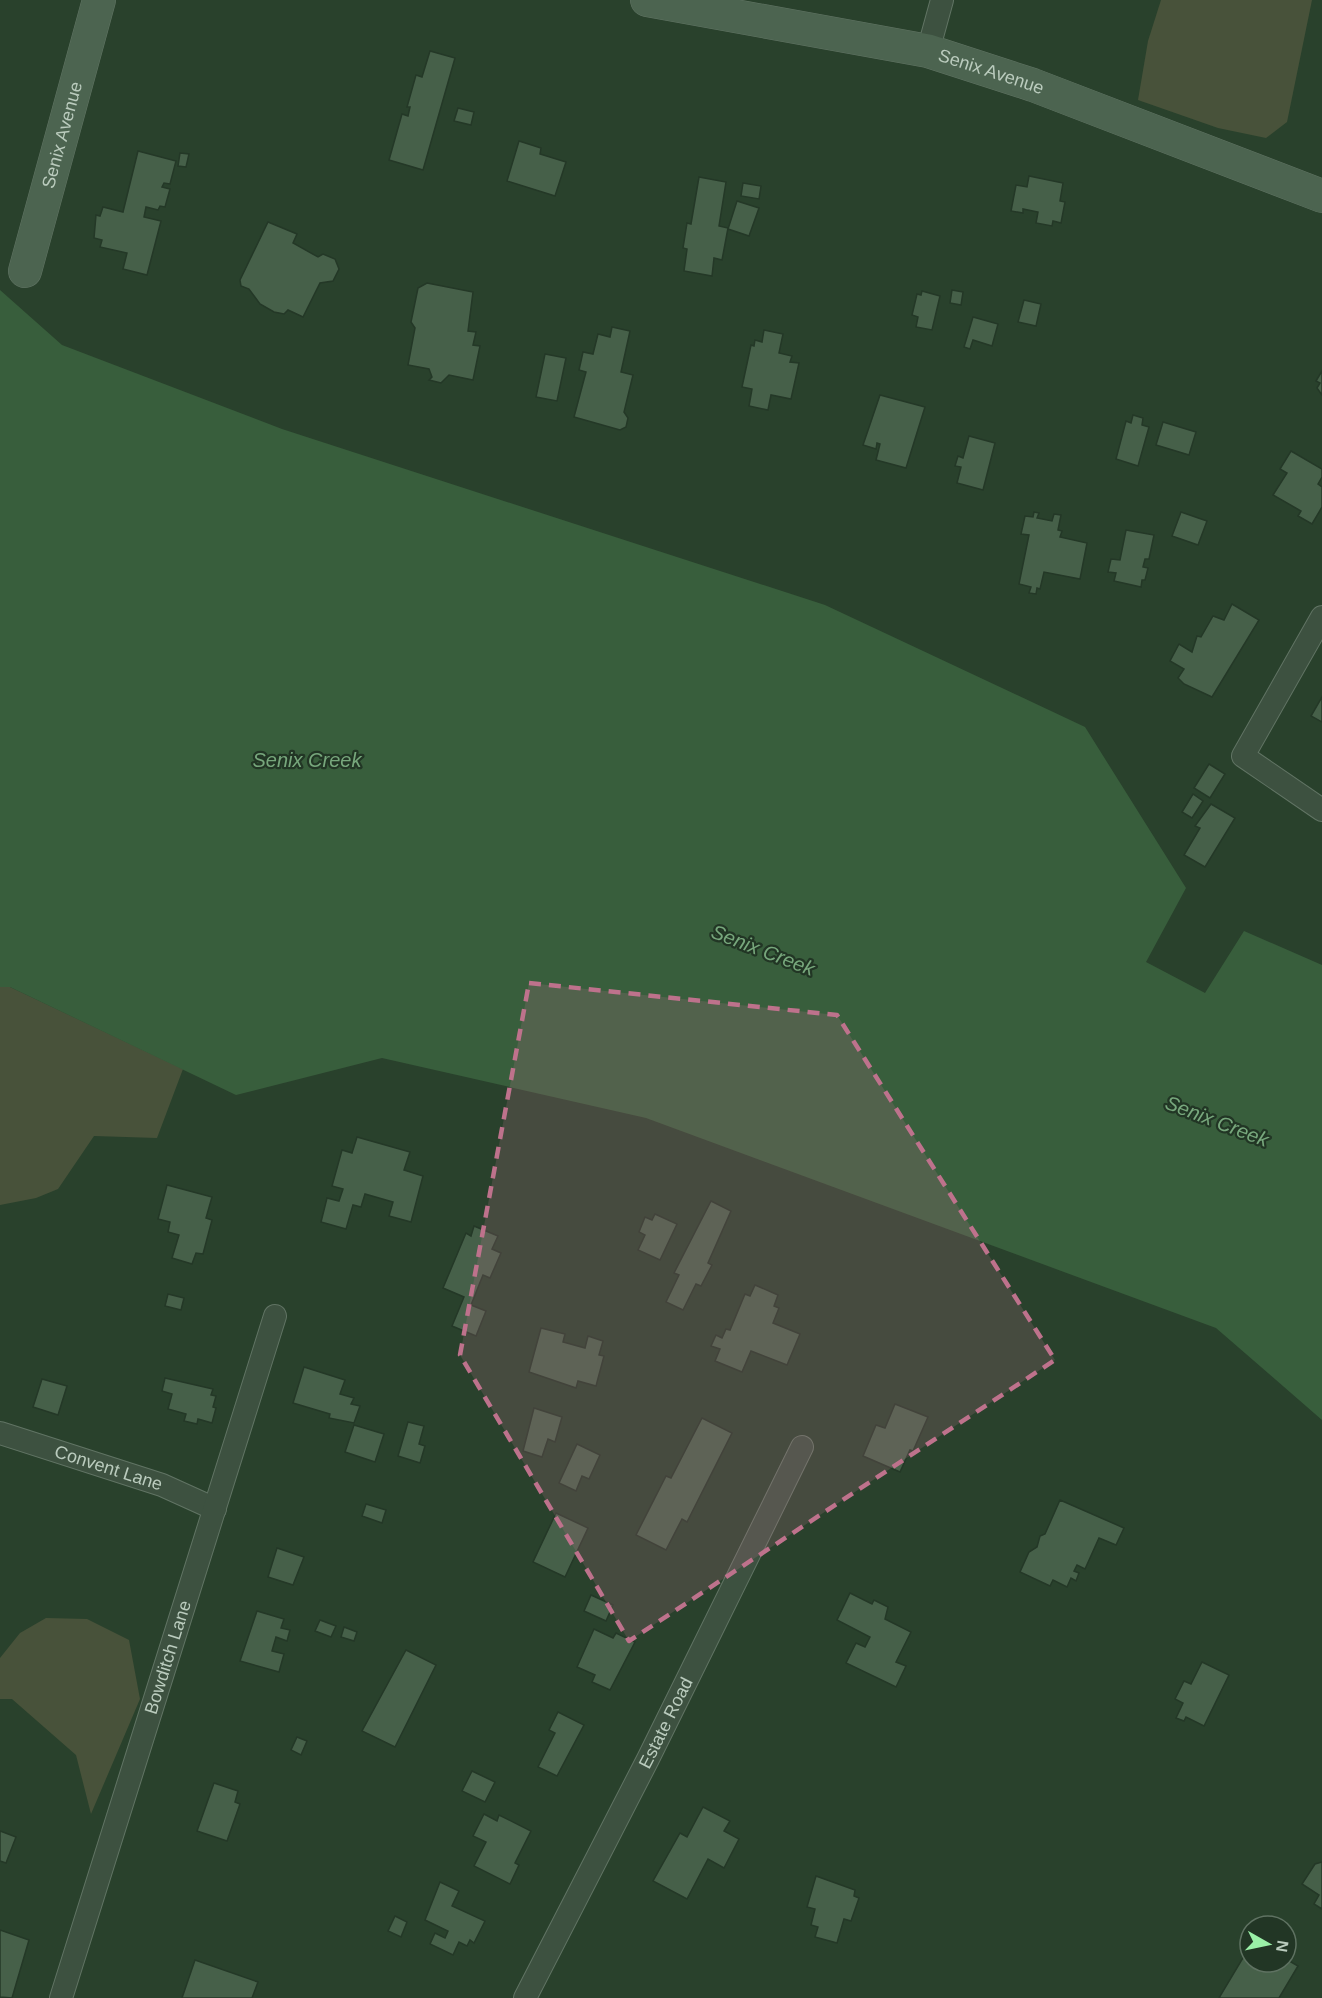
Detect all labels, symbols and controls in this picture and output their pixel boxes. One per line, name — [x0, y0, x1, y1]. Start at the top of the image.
street label: Senix Avenue — [936, 45, 1047, 98]
street label: Senix Avenue — [38, 79, 86, 191]
water label: Senix Creek — [253, 749, 362, 771]
water label: Senix Creek — [708, 920, 819, 980]
water label: Senix Creek — [1162, 1091, 1273, 1151]
street label: Convent Lane — [52, 1441, 165, 1495]
street label: Bowditch Lane — [141, 1598, 195, 1717]
street label: Estate Road — [635, 1674, 697, 1772]
north arrow — [1238, 1914, 1298, 1974]
text: N — [1273, 1939, 1292, 1953]

